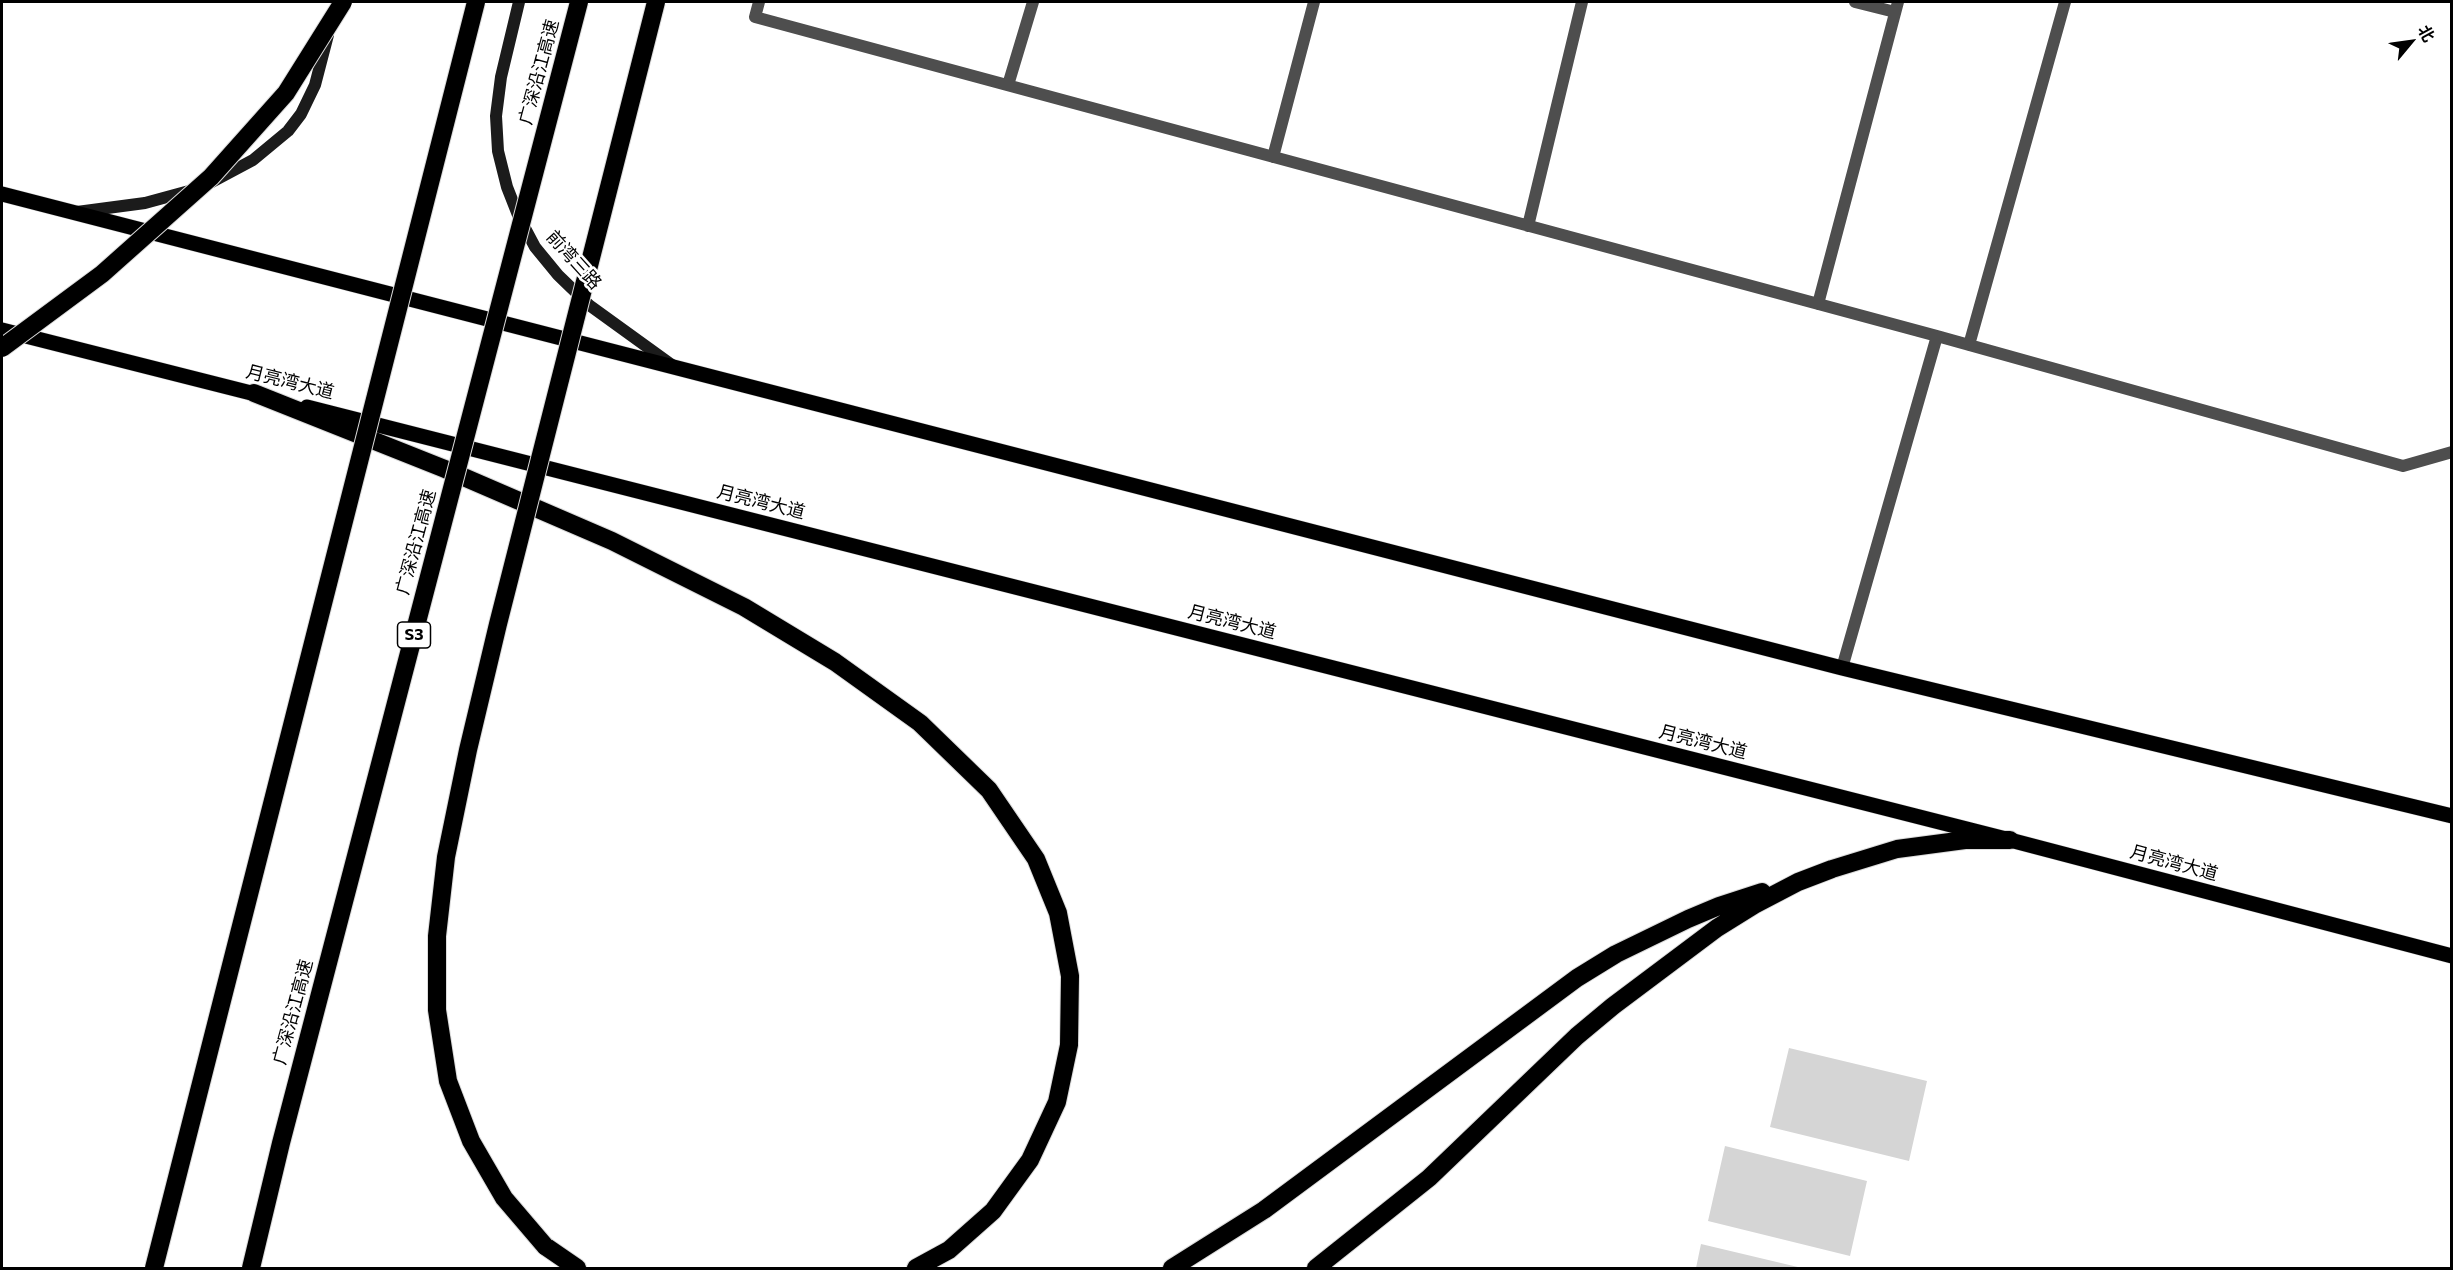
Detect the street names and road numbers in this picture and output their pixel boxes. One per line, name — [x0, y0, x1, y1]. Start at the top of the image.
street label: 广深沿江高速 — [515, 17, 563, 127]
street label: 前湾三路 — [542, 226, 606, 294]
street label: 月亮湾大道 — [244, 361, 336, 403]
street label: 月亮湾大道 — [715, 481, 807, 523]
street label: 广深沿江高速 — [392, 487, 440, 597]
street label: 月亮湾大道 — [1186, 601, 1278, 643]
road number: S3 — [398, 622, 430, 648]
street label: 月亮湾大道 — [1657, 721, 1749, 763]
street label: 月亮湾大道 — [2128, 841, 2220, 885]
street label: 广深沿江高速 — [269, 957, 317, 1067]

